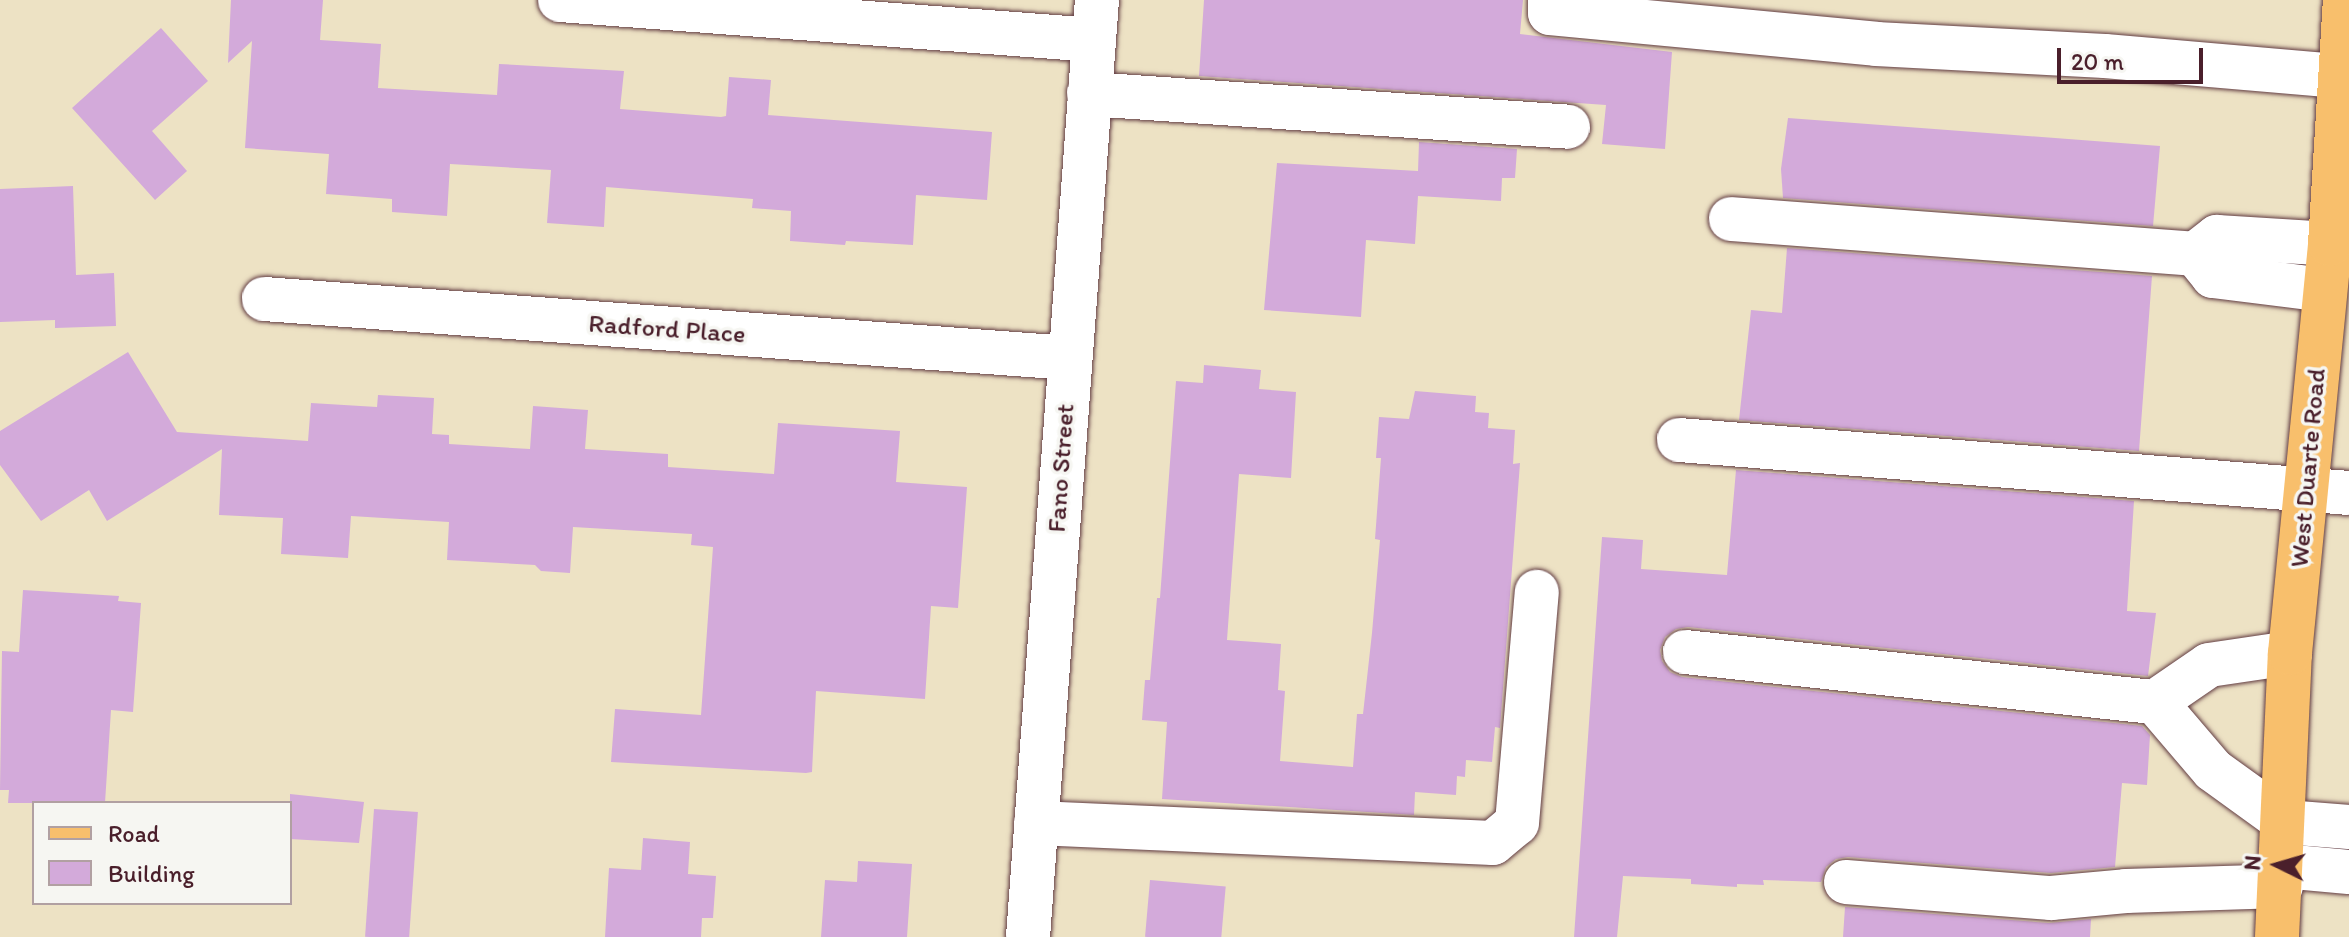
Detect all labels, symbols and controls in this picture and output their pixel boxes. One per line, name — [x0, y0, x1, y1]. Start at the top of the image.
scale bar — [2061, 32, 2207, 82]
text: 20 m — [2071, 47, 2124, 76]
street label: Radford Place — [588, 308, 746, 350]
street label: West Duarte Road — [2284, 367, 2332, 569]
street label: Fano Street — [1041, 403, 1081, 533]
legend — [32, 801, 292, 905]
text: Road — [108, 819, 160, 848]
north arrow — [2237, 825, 2317, 905]
text: N — [2238, 854, 2267, 871]
text: Building — [108, 859, 195, 888]

